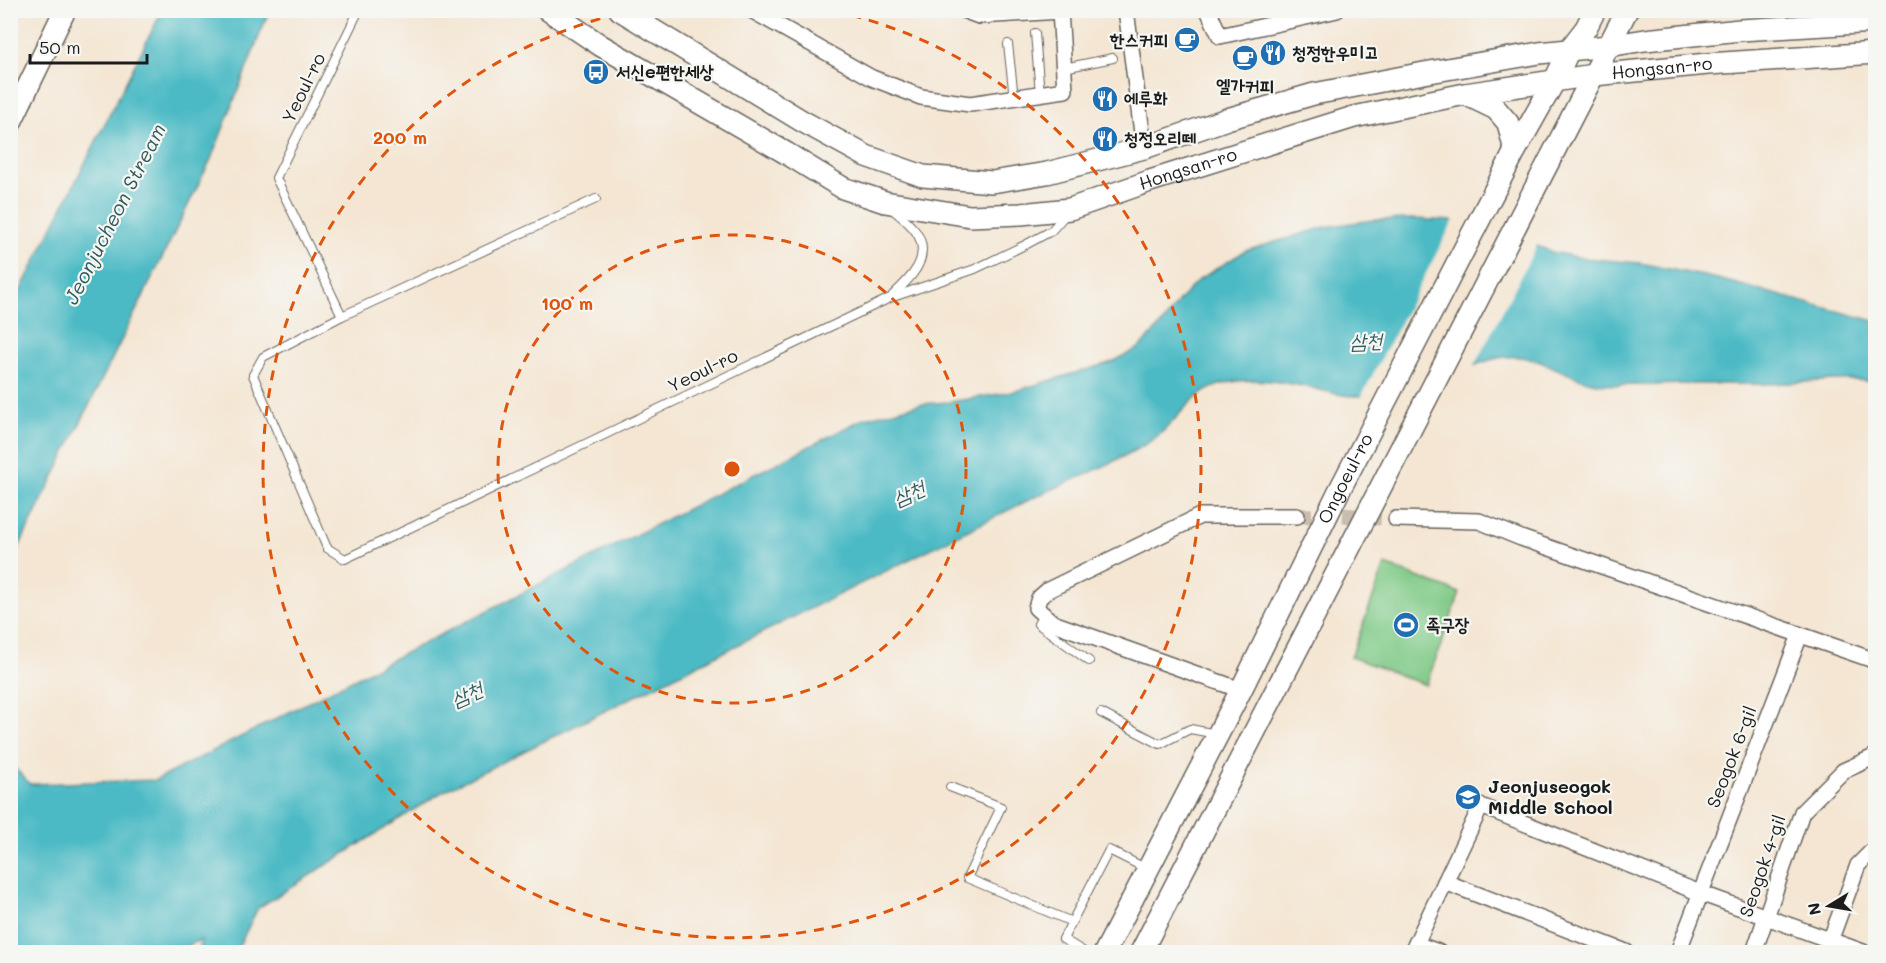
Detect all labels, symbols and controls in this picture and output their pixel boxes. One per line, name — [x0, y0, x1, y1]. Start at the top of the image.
cafe icon: 한스커피 — [1172, 25, 1202, 55]
scale bar — [30, 27, 147, 65]
place label: 한스커피 — [1109, 27, 1168, 51]
text: 50 m — [39, 35, 81, 59]
restaurant icon: 청정한우미고 — [1258, 38, 1288, 68]
place label: 청정한우미고 — [1292, 40, 1379, 64]
cafe icon: 엘가커피 — [1230, 43, 1260, 73]
street label: Yeoul-ro — [276, 48, 331, 127]
street label: Hongsan-ro — [1610, 51, 1714, 84]
bus stop icon: 서신e편한세상 — [581, 57, 611, 87]
place label: 서신e편한세상 — [616, 59, 714, 83]
place label: 엘가커피 — [1216, 73, 1274, 97]
restaurant icon: 에루화 — [1090, 84, 1120, 114]
place label: 에루화 — [1124, 86, 1168, 110]
water label: Jeonjucheon Stream — [57, 119, 171, 308]
restaurant icon: 청정오리떼 — [1090, 124, 1120, 154]
text: 200 m — [373, 125, 427, 149]
place label: 청정오리떼 — [1124, 126, 1196, 150]
street label: Hongsan-ro — [1136, 141, 1240, 195]
text: 100 m — [541, 291, 593, 315]
water label: 삼천 — [1349, 326, 1384, 354]
street label: Yeoul-ro — [663, 343, 742, 397]
street label: Ongoeul-ro — [1312, 429, 1378, 527]
centre of rings — [722, 459, 742, 479]
water label: 삼천 — [889, 473, 930, 511]
sports icon: 족구장 — [1391, 610, 1421, 640]
place label: 족구장 — [1426, 612, 1470, 636]
water label: 삼천 — [447, 674, 488, 712]
street label: Seogok 6-gil — [1701, 702, 1762, 811]
place label: Jeonjuseogok Middle School — [1488, 774, 1613, 819]
school or university icon: Jeonjuseogok Middle School — [1453, 782, 1483, 812]
street label: Seogok 4-gil — [1733, 811, 1791, 920]
north arrow — [1799, 876, 1859, 936]
text: N — [1802, 901, 1825, 917]

